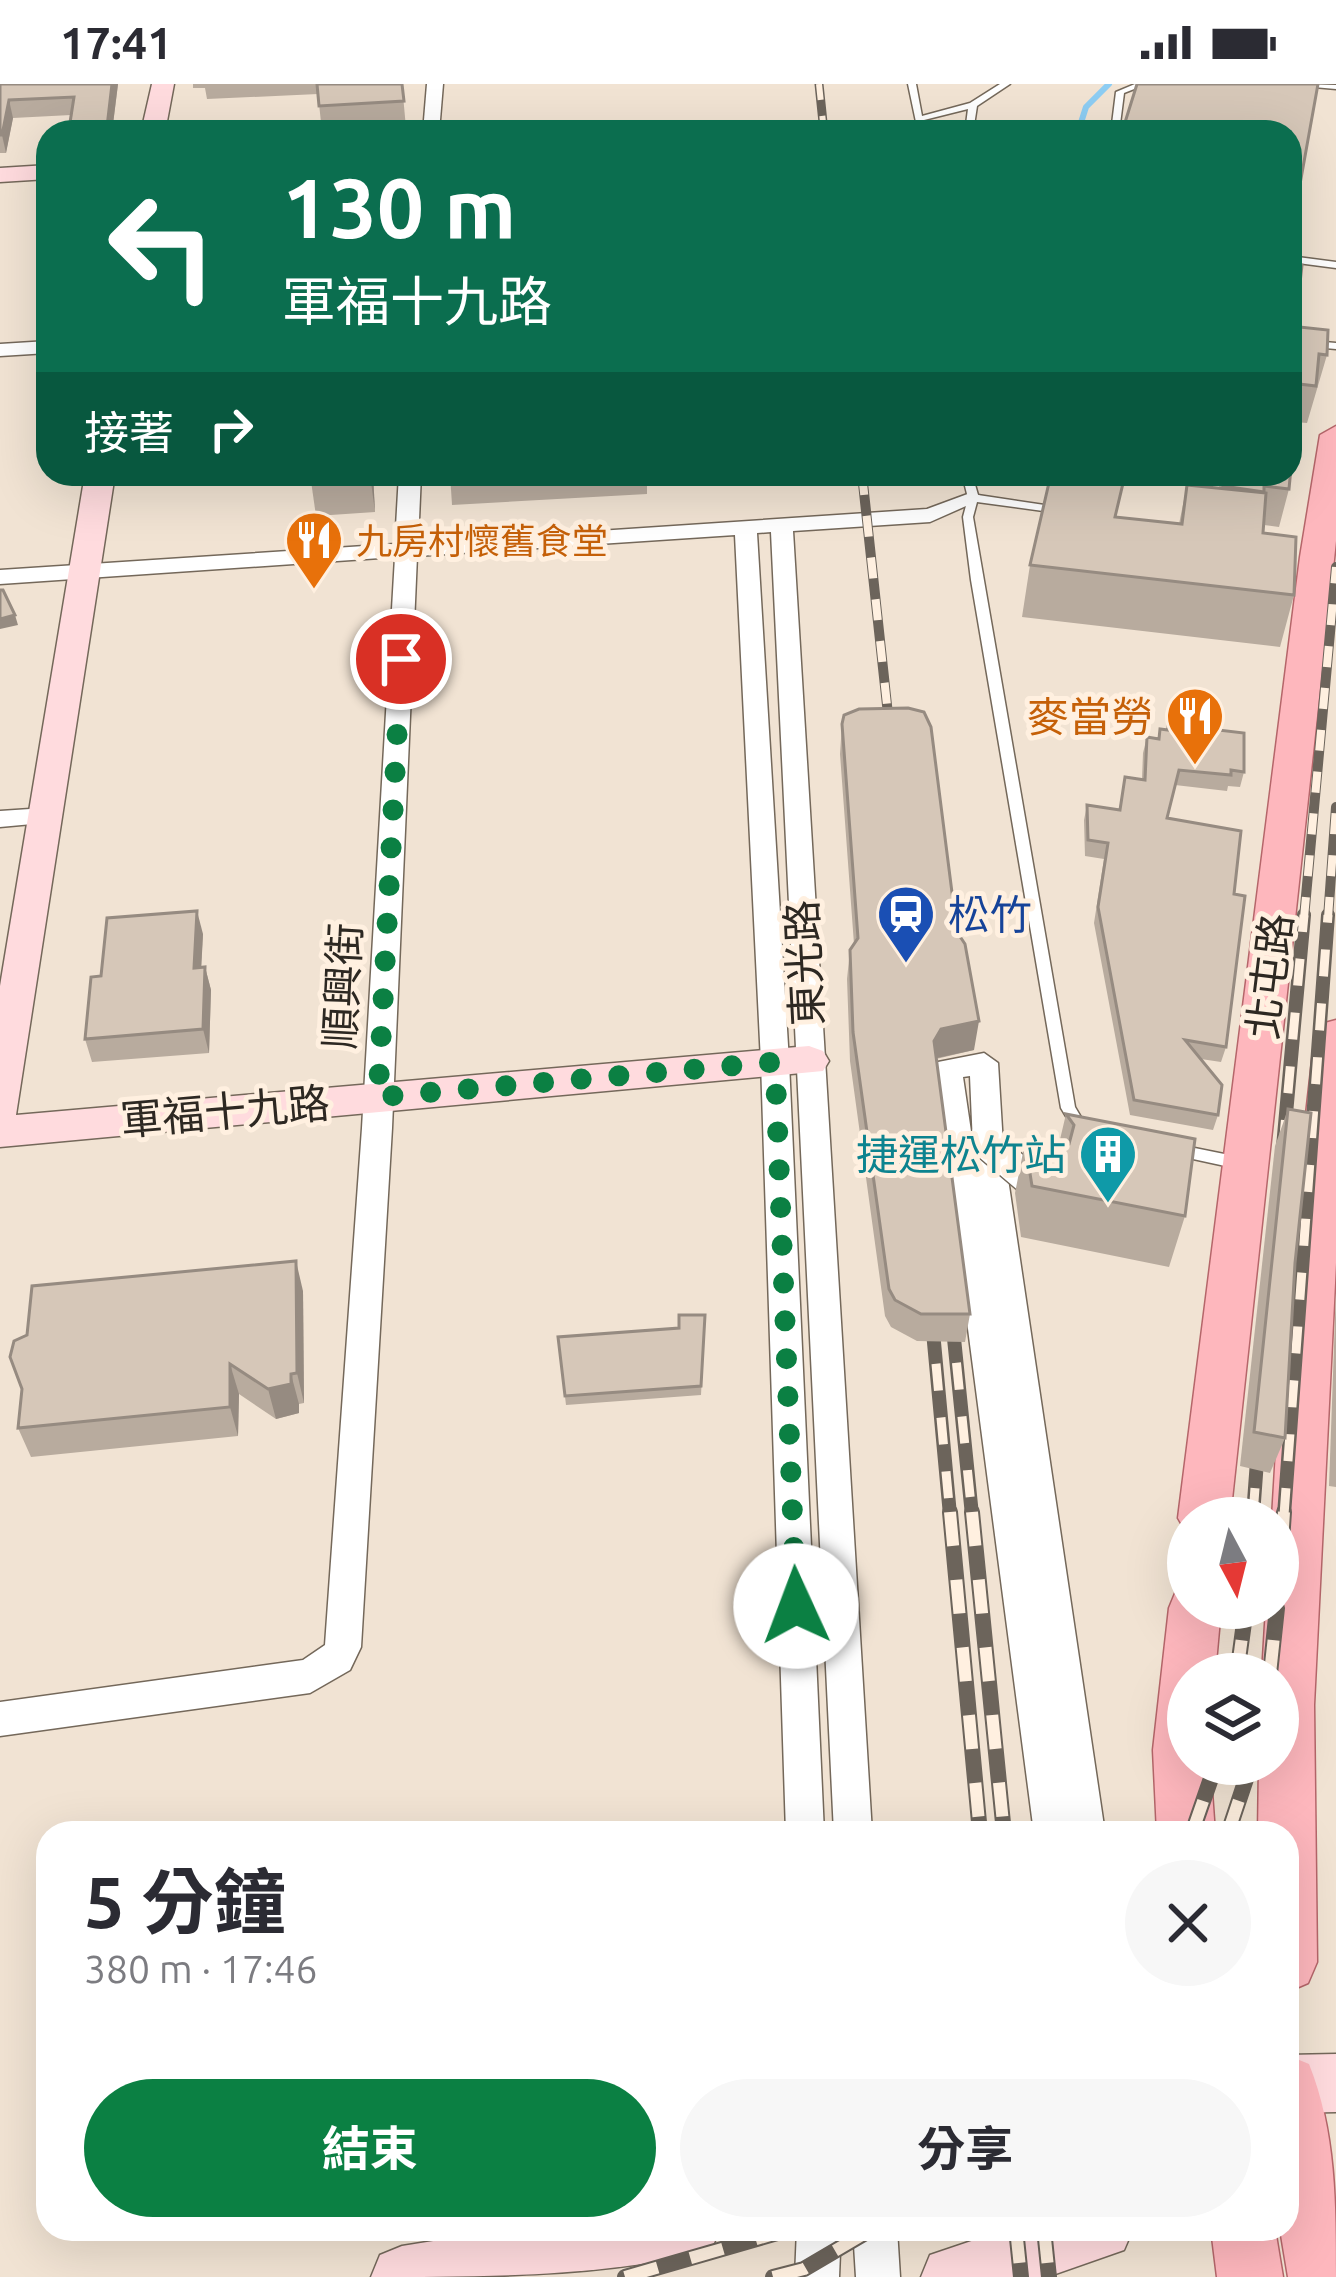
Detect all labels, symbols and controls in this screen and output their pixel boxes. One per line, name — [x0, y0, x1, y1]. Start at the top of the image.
text: 17:41 — [60, 17, 173, 68]
text: 130 m — [282, 160, 516, 254]
icon: left — [84, 168, 240, 324]
text: 軍福十九路 — [282, 271, 552, 331]
icon: right — [198, 396, 264, 462]
text: 接著 — [84, 407, 174, 458]
restaurant icon: 九房村懷舊食堂 — [283, 509, 345, 591]
place label: 九房村懷舊食堂 — [356, 520, 608, 561]
pin — [350, 608, 452, 710]
icon: arrive — [368, 626, 434, 692]
restaurant icon: 麥當勞 — [1164, 685, 1226, 767]
place label: 麥當勞 — [1027, 693, 1153, 740]
station icon: 松竹 — [875, 883, 937, 965]
place label: 松竹 — [948, 891, 1032, 938]
street label: 東光路 — [777, 899, 831, 1027]
street label: 北屯路 — [1238, 911, 1300, 1041]
street label: 順興街 — [315, 922, 369, 1050]
street label: 軍福十九路 — [118, 1078, 332, 1144]
building icon: 捷運松竹站 — [1077, 1123, 1139, 1205]
place label: 捷運松竹站 — [856, 1131, 1066, 1178]
north arrow — [1167, 1497, 1299, 1629]
map controls — [1167, 1497, 1299, 1785]
position arrow — [733, 1543, 859, 1669]
button: layers — [1167, 1653, 1299, 1785]
button: close — [1125, 1860, 1251, 1986]
text: 5 分鐘 — [84, 1861, 286, 1942]
text: 380 m · 17:46 — [84, 1947, 318, 1990]
button: 結束 — [84, 2079, 656, 2217]
button: 分享 — [680, 2079, 1251, 2217]

